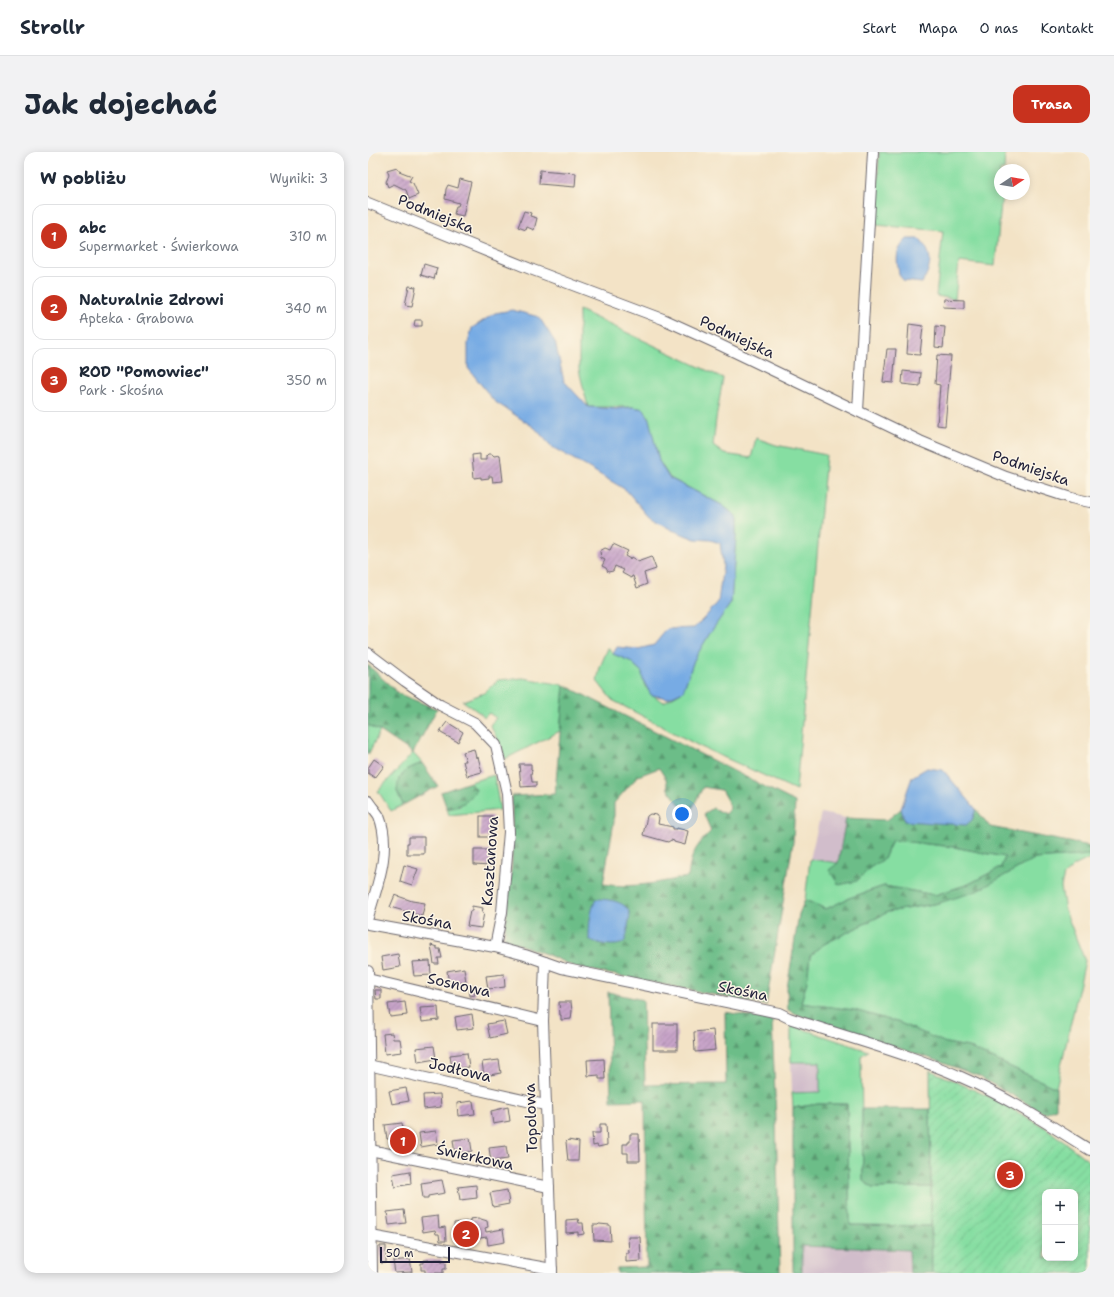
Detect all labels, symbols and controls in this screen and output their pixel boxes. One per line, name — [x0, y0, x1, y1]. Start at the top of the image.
text: Strollr — [20, 15, 85, 40]
text: Start — [862, 19, 897, 37]
text: Mapa — [919, 19, 957, 37]
text: O nas — [979, 19, 1018, 37]
text: Kontakt — [1040, 19, 1094, 37]
text: Jak dojechać — [24, 85, 218, 123]
button: Trasa — [1013, 85, 1090, 123]
north arrow — [994, 164, 1030, 200]
text: W pobliżu — [40, 167, 126, 189]
text: Wyniki: 3 — [269, 170, 328, 187]
street label: Podmiejska — [395, 190, 478, 239]
text: abc — [79, 218, 107, 238]
text: 1 — [51, 228, 57, 245]
text: 310 m — [289, 228, 327, 245]
text: Supermarket · Świerkowa — [79, 238, 239, 255]
text: Naturalnie Zdrowi — [79, 290, 224, 310]
text: 2 — [49, 300, 59, 317]
text: 340 m — [285, 300, 327, 317]
text: Apteka · Grabowa — [79, 310, 194, 327]
street label: Podmiejska — [696, 311, 778, 363]
text: ROD "Pomowiec" — [79, 362, 209, 382]
text: 3 — [49, 372, 59, 389]
text: 350 m — [286, 372, 327, 389]
text: Park · Skośna — [79, 382, 163, 399]
street label: Podmiejska — [990, 445, 1073, 491]
your location — [672, 804, 692, 824]
street label: Kasztanowa — [477, 815, 503, 907]
street label: Skośna — [400, 906, 454, 934]
street label: Sosnowa — [425, 968, 493, 1002]
street label: Skośna — [716, 976, 770, 1006]
street label: Jodłowa — [427, 1053, 494, 1087]
street label: Topolowa — [520, 1082, 542, 1153]
pin: 1 — [390, 1126, 416, 1156]
street label: Świerkowa — [435, 1138, 516, 1175]
pin: 3 — [997, 1160, 1023, 1190]
map controls — [1042, 1189, 1078, 1261]
button: + — [1042, 1189, 1078, 1225]
pin: 2 — [453, 1219, 479, 1249]
button: − — [1042, 1225, 1078, 1261]
scale bar — [380, 1245, 450, 1264]
text: 50 m — [386, 1246, 414, 1261]

